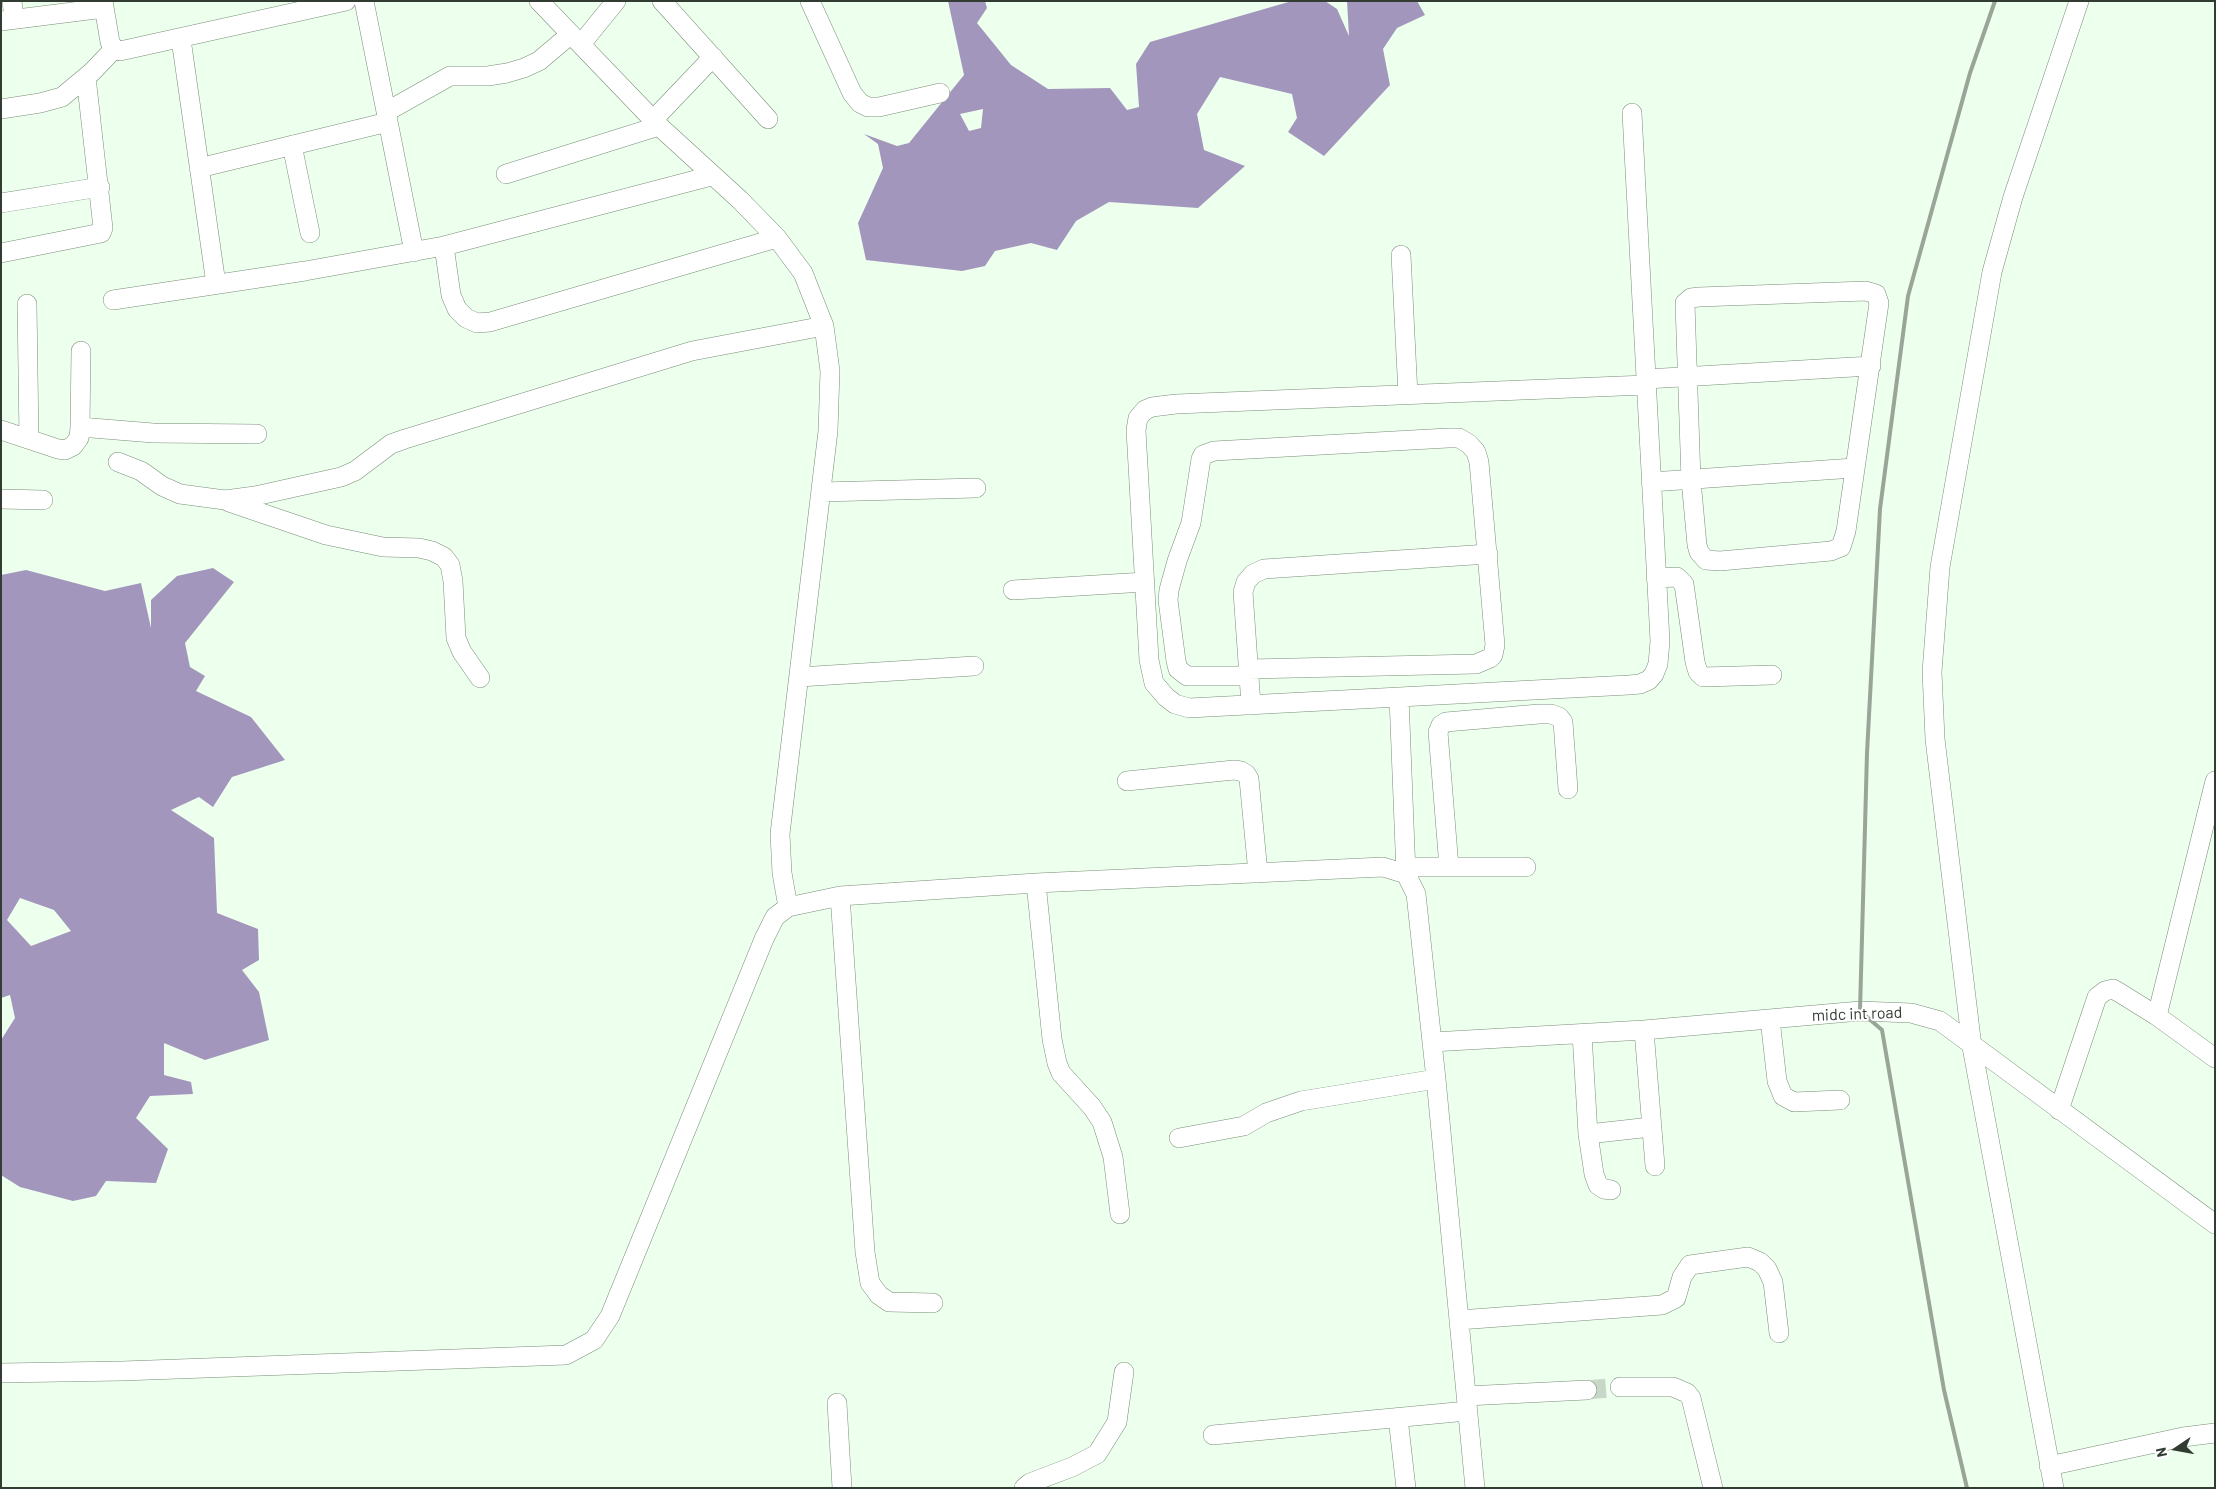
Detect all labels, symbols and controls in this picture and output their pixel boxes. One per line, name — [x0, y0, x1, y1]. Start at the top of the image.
street label: midc int road — [1811, 1003, 1903, 1025]
north arrow — [2151, 1424, 2201, 1474]
text: N — [2152, 1446, 2170, 1459]

